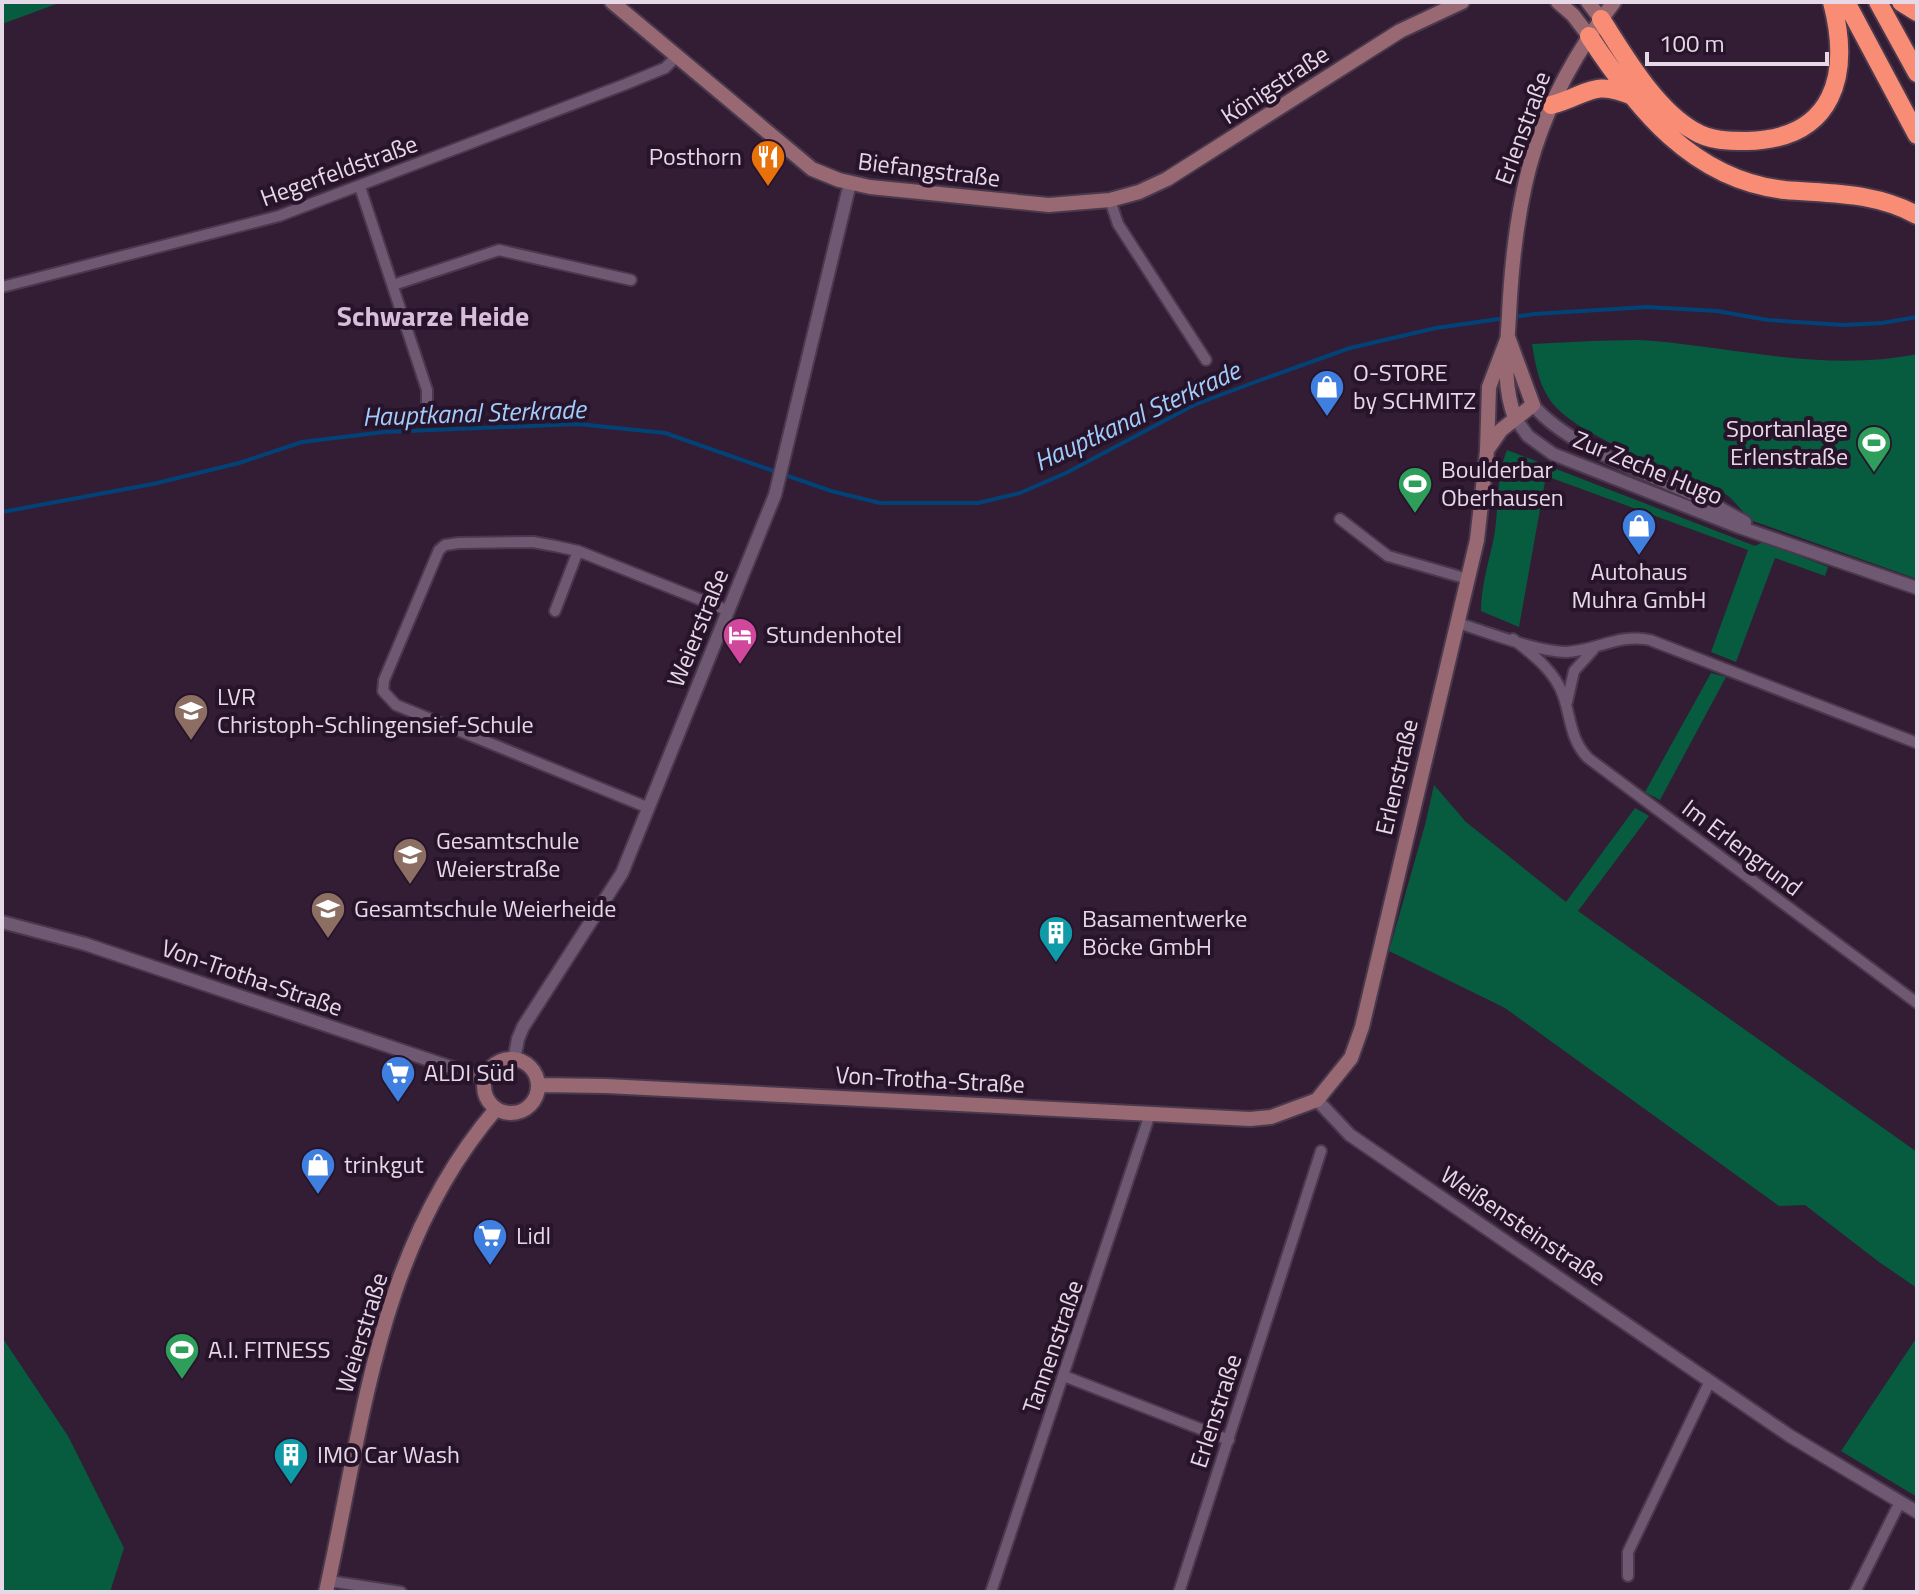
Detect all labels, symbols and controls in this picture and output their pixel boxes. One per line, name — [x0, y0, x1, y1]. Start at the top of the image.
scale bar — [1647, 16, 1827, 66]
text: 100 m — [1659, 25, 1725, 61]
street label: Königstraße — [1213, 36, 1336, 133]
street label: Erlenstraße — [1485, 66, 1559, 189]
street label: Hegerfeldstraße — [255, 125, 422, 215]
place label: Posthorn — [649, 138, 742, 174]
restaurant icon: Posthorn — [749, 138, 787, 188]
street label: Biefangstraße — [856, 142, 1002, 196]
district label: Schwarze Heide — [337, 294, 529, 337]
water label: Hauptkanal Sterkrade — [1027, 350, 1248, 480]
place label: O-STORE by SCHMITZ — [1353, 354, 1476, 418]
shop icon: O-STORE by SCHMITZ — [1308, 368, 1346, 418]
water label: Hauptkanal Sterkrade — [362, 389, 588, 436]
place label: Sportanlage Erlenstraße — [1726, 410, 1848, 474]
street label: Zur Zeche Hugo — [1568, 421, 1729, 513]
sports icon: Sportanlage Erlenstraße — [1855, 424, 1893, 474]
place label: Boulderbar Oberhausen — [1441, 451, 1564, 515]
sports icon: Boulderbar Oberhausen — [1396, 465, 1434, 515]
shop icon: Autohaus Muhra GmbH — [1620, 507, 1658, 557]
place label: Autohaus Muhra GmbH — [1572, 553, 1706, 617]
street label: Weierstraße — [657, 563, 737, 692]
hotel icon: Stundenhotel — [721, 616, 759, 666]
place label: Stundenhotel — [766, 616, 902, 652]
place label: LVR Christoph-Schlingensief-Schule — [217, 678, 534, 742]
school or university icon: LVR Christoph-Schlingensief-Schule — [172, 692, 210, 742]
street label: Erlenstraße — [1365, 715, 1427, 838]
street label: Im Erlengrund — [1675, 790, 1810, 904]
place label: Gesamtschule Weierstraße — [436, 822, 579, 886]
school or university icon: Gesamtschule Weierstraße — [391, 836, 429, 886]
school or university icon: Gesamtschule Weierheide — [309, 890, 347, 940]
place label: Gesamtschule Weierheide — [354, 890, 616, 926]
place label: Basamentwerke Böcke GmbH — [1082, 900, 1247, 964]
building icon: Basamentwerke Böcke GmbH — [1037, 914, 1075, 964]
street label: Von-Trotha-Straße — [157, 929, 348, 1025]
supermarket icon: ALDI Süd — [379, 1054, 417, 1104]
place label: ALDI Süd — [424, 1054, 515, 1090]
street label: Von-Trotha-Straße — [834, 1056, 1026, 1102]
shop icon: trinkgut — [299, 1146, 337, 1196]
place label: trinkgut — [344, 1146, 424, 1182]
street label: Weißensteinstraße — [1434, 1156, 1613, 1294]
supermarket icon: Lidl — [471, 1217, 509, 1267]
place label: Lidl — [516, 1217, 551, 1253]
street label: Weierstraße — [326, 1268, 396, 1397]
street label: Tannenstraße — [1012, 1275, 1092, 1418]
sports icon: A.I. FITNESS — [163, 1331, 201, 1381]
place label: A.I. FITNESS — [208, 1331, 330, 1367]
street label: Erlenstraße — [1180, 1349, 1250, 1472]
building icon: IMO Car Wash — [272, 1436, 310, 1486]
place label: IMO Car Wash — [317, 1436, 460, 1472]

